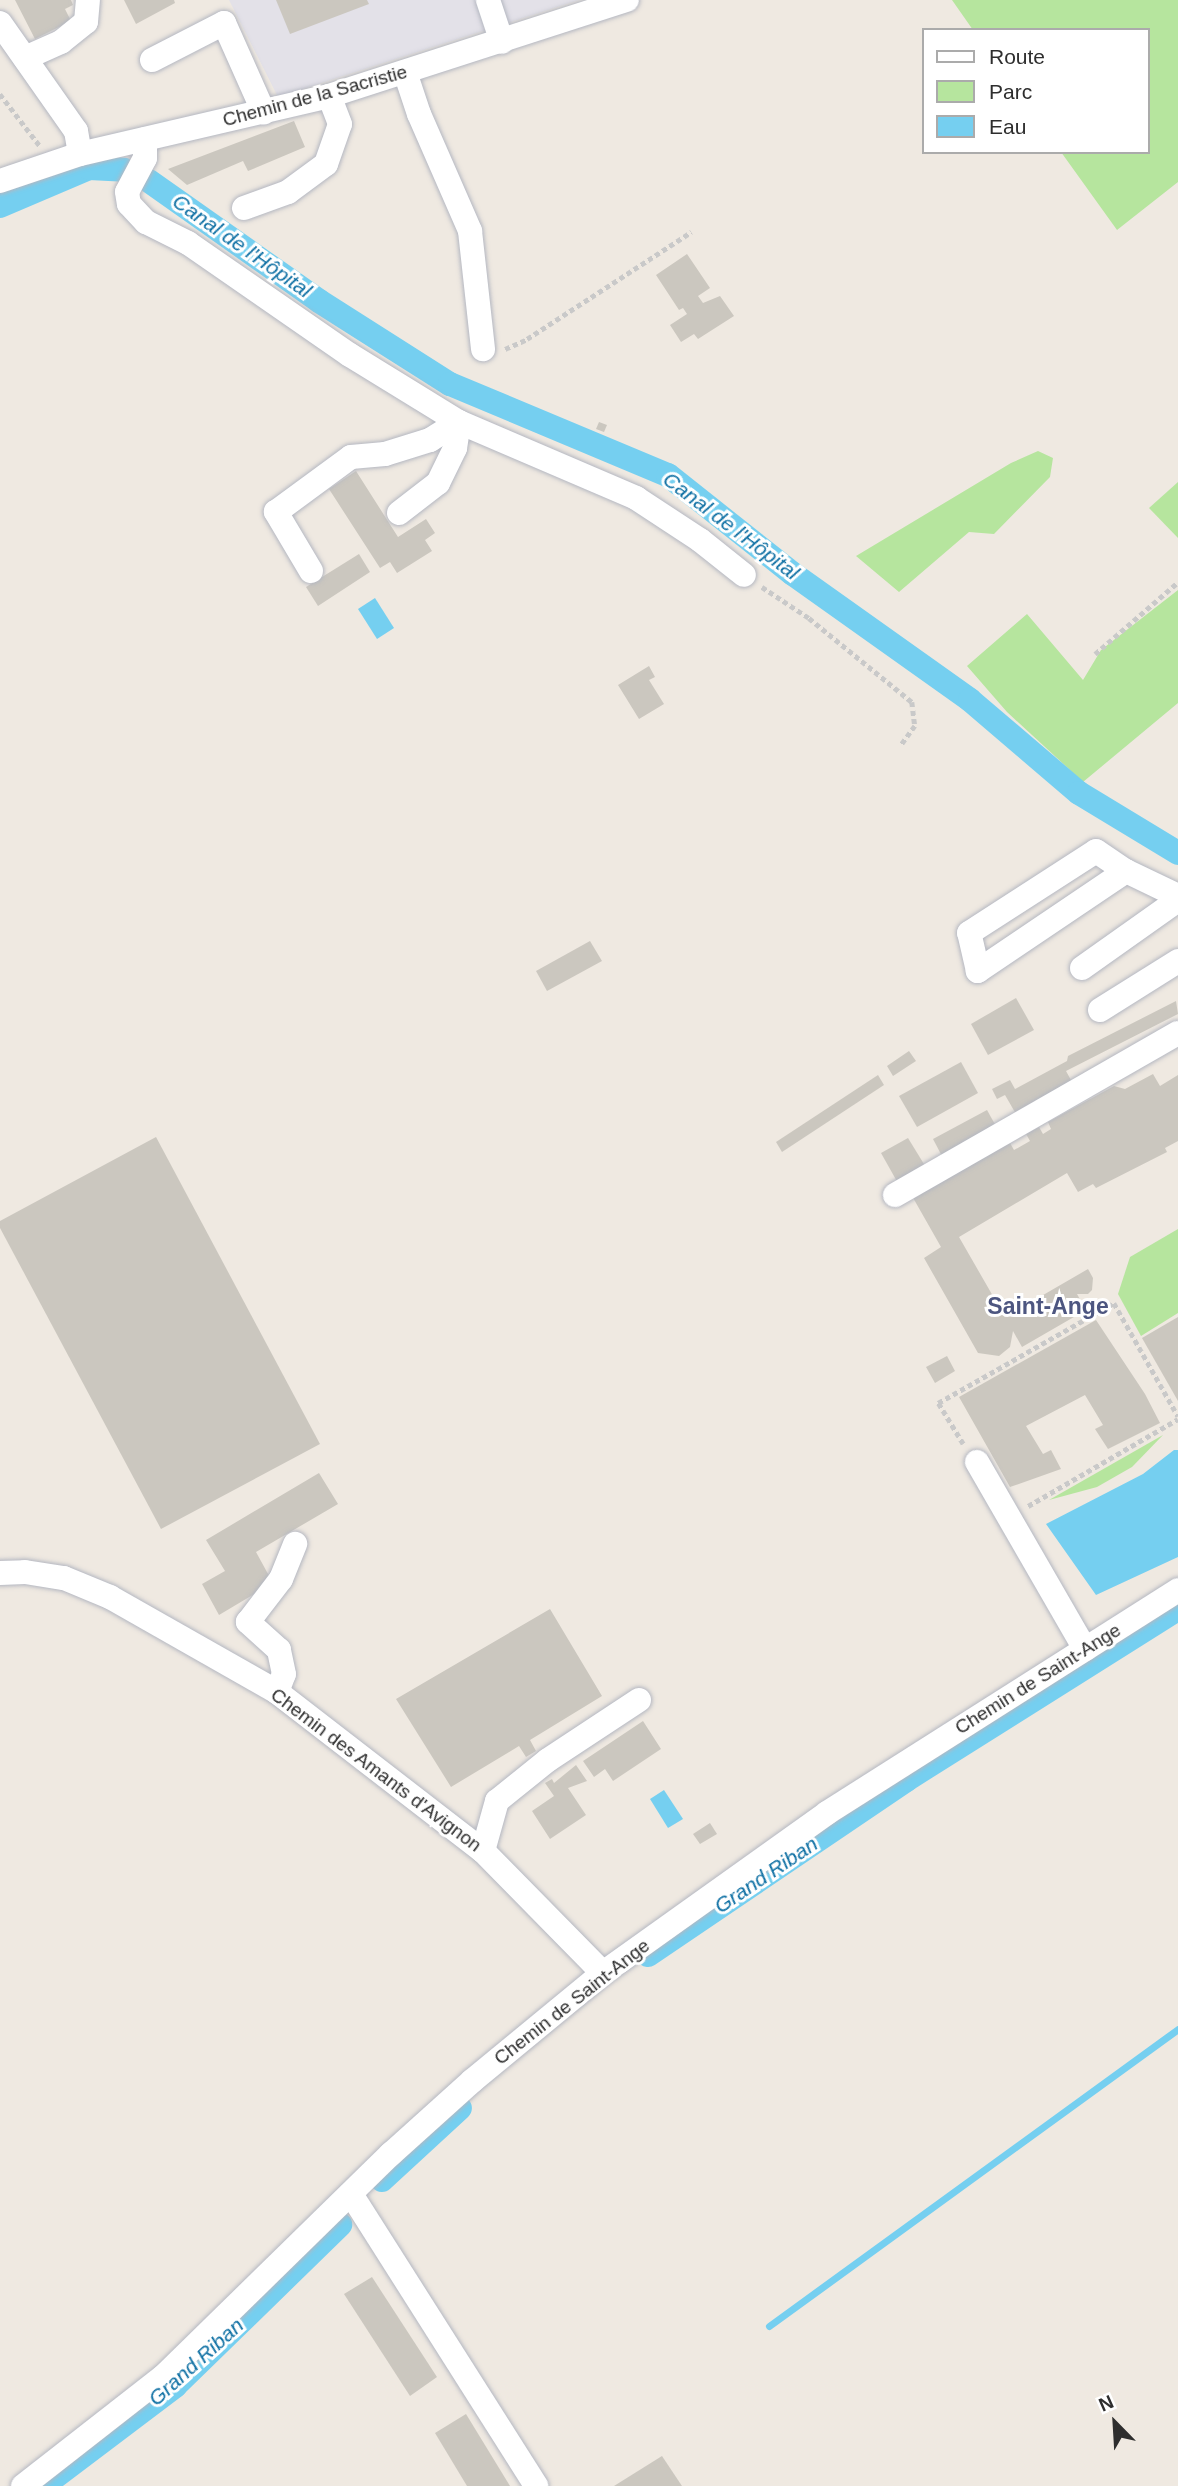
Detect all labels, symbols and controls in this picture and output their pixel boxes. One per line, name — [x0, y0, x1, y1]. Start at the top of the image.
legend — [922, 28, 1150, 154]
text: Route — [989, 45, 1045, 68]
street label: Chemin de la Sacristie — [220, 60, 410, 132]
text: Parc — [989, 80, 1032, 103]
text: Eau — [989, 115, 1026, 138]
water label: Canal de l'Hôpital — [168, 189, 316, 303]
water label: Canal de l'Hôpital — [658, 467, 804, 585]
district label: Saint-Ange — [987, 1292, 1109, 1320]
street label: Chemin de Saint-Ange — [951, 1619, 1125, 1739]
street label: Chemin des Amants d'Avignon — [266, 1683, 486, 1857]
water label: Grand Riban — [710, 1831, 822, 1919]
street label: Chemin de Saint-Ange — [490, 1934, 654, 2070]
water label: Grand Riban — [143, 2313, 249, 2411]
north arrow — [1080, 2388, 1150, 2458]
text: N — [1096, 2391, 1117, 2416]

